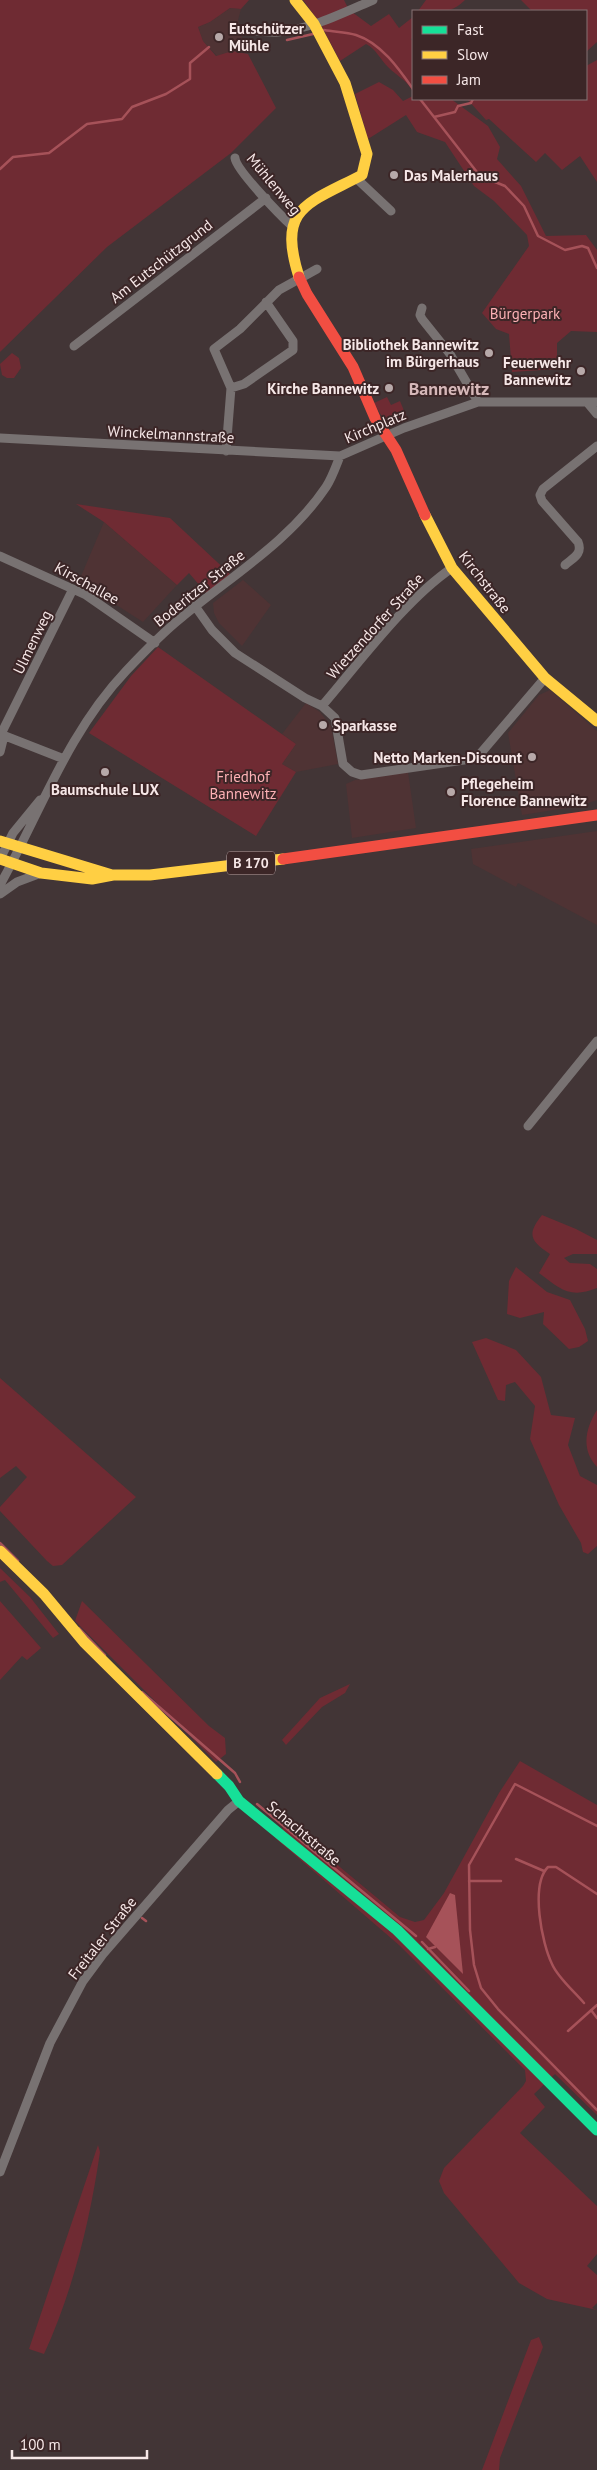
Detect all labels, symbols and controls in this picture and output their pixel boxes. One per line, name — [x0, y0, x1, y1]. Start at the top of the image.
legend — [412, 10, 587, 100]
place label: Eutschützer Mühle — [229, 19, 305, 55]
text: Fast — [457, 20, 484, 39]
marker: Eutschützer Mühle — [213, 31, 225, 43]
text: Slow — [457, 45, 488, 64]
text: Jam — [456, 70, 481, 89]
street label: Mühlenweg — [243, 149, 305, 219]
place label: Das Malerhaus — [404, 166, 498, 185]
marker: Das Malerhaus — [388, 169, 400, 181]
street label: Am Eutschützgrund — [106, 215, 216, 307]
park label: Bürgerpark — [490, 304, 561, 323]
place label: Bibliothek Bannewitz im Bürgerhaus — [343, 335, 479, 371]
marker: Bibliothek Bannewitz im Bürgerhaus — [483, 347, 495, 359]
place label: Feuerwehr Bannewitz — [503, 353, 572, 389]
marker: Feuerwehr Bannewitz — [575, 365, 587, 377]
district label: Bannewitz — [409, 377, 489, 400]
place label: Kirche Bannewitz — [267, 379, 379, 398]
marker: Kirche Bannewitz — [383, 382, 395, 394]
street label: Kirchplatz — [341, 405, 409, 447]
street label: Winckelmannstraße — [107, 421, 235, 447]
street label: Boderitzer Straße — [150, 545, 248, 631]
street label: Kirchstraße — [455, 547, 515, 617]
street label: Kirschallee — [51, 558, 123, 608]
street label: Wietzendorfer Straße — [322, 569, 428, 683]
street label: Ulmenweg — [8, 607, 56, 677]
place label: Sparkasse — [333, 716, 397, 735]
marker: Sparkasse — [317, 719, 329, 731]
place label: Netto Marken-Discount — [373, 748, 523, 767]
marker: Netto Marken-Discount — [526, 751, 538, 763]
marker: Baumschule LUX — [99, 766, 111, 778]
park label: Friedhof Bannewitz — [210, 767, 276, 803]
place label: Pflegeheim Florence Bannewitz — [461, 774, 587, 810]
place label: Baumschule LUX — [51, 780, 159, 799]
marker: Pflegeheim Florence Bannewitz — [445, 786, 457, 798]
road number: B 170 — [227, 851, 275, 874]
street label: Schachtstraße — [263, 1797, 345, 1869]
street label: Freitaler Straße — [64, 1893, 140, 1983]
scale bar — [12, 2428, 148, 2460]
text: 100 m — [20, 2435, 61, 2454]

